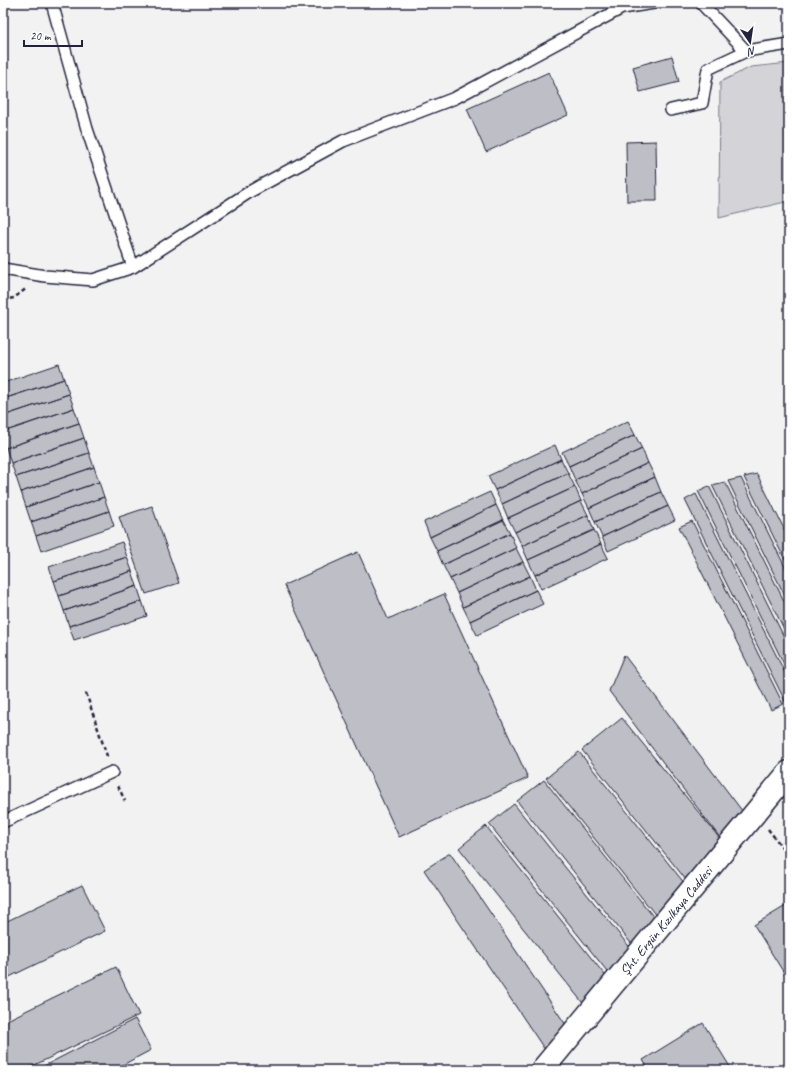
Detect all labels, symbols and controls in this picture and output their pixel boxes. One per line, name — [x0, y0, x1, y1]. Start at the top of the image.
scale bar — [24, 22, 82, 48]
north arrow — [730, 22, 770, 62]
text: 20 m — [30, 28, 52, 44]
text: N — [745, 44, 757, 60]
street label: Şht. Ergün Kızılkaya Caddesi — [616, 861, 718, 979]

